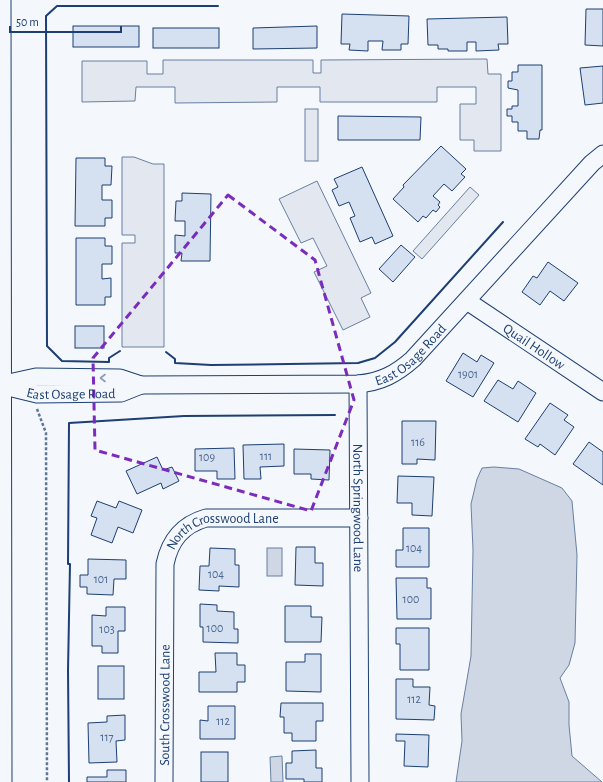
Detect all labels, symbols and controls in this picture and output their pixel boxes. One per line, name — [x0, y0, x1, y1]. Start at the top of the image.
scale bar — [10, 8, 121, 34]
text: 50 m — [16, 16, 39, 28]
street label: Quail Hollow — [500, 321, 568, 373]
street label: East Osage Road — [374, 322, 449, 389]
house number: 1901 — [458, 368, 478, 380]
one-way arrow — [100, 374, 106, 382]
street label: East Osage Road — [25, 386, 116, 402]
house number: 116 — [411, 436, 425, 448]
street label: North Springwood Lane — [350, 444, 365, 572]
house number: 111 — [260, 450, 272, 462]
house number: 109 — [199, 451, 215, 463]
street label: North Crosswood Lane — [164, 512, 279, 552]
house number: 104 — [406, 542, 422, 554]
house number: 104 — [208, 568, 224, 580]
house number: 101 — [94, 573, 108, 585]
house number: 100 — [403, 593, 419, 605]
house number: 100 — [207, 622, 223, 634]
house number: 103 — [99, 623, 115, 635]
street label: South Crosswood Lane — [158, 644, 173, 766]
house number: 112 — [407, 693, 421, 705]
house number: 112 — [216, 715, 230, 727]
house number: 117 — [100, 731, 114, 743]

